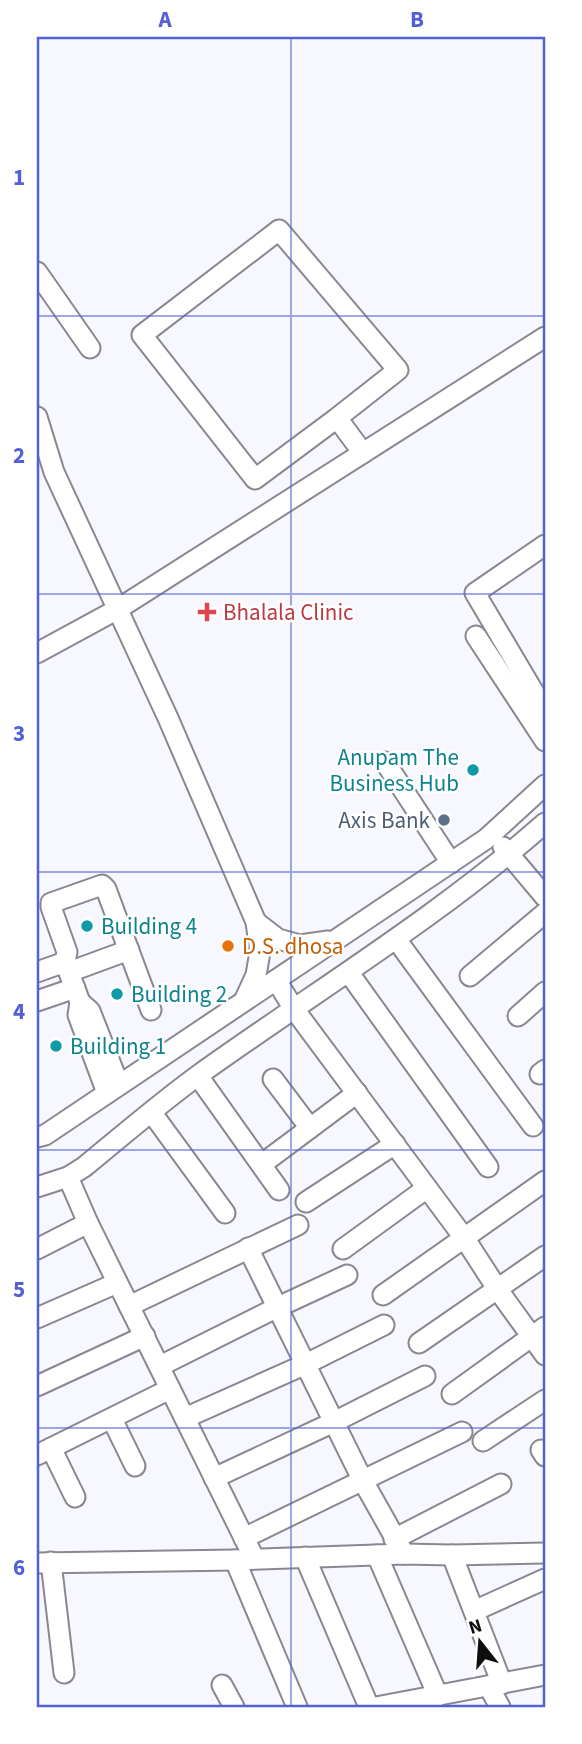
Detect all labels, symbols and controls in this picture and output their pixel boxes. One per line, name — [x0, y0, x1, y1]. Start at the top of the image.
text: A — [157, 3, 172, 36]
text: B — [410, 3, 424, 36]
text: 1 — [13, 161, 25, 194]
text: 2 — [13, 439, 25, 472]
place label: Bhalala Clinic — [223, 596, 354, 629]
marker: Bhalala Clinic — [197, 602, 217, 622]
text: 3 — [13, 717, 25, 750]
place label: Anupam The Business Hub — [330, 741, 459, 800]
marker: Anupam The Business Hub — [465, 762, 481, 778]
place label: Axis Bank — [338, 804, 431, 837]
marker: Axis Bank — [436, 812, 452, 828]
place label: Building 4 — [101, 910, 197, 943]
marker: Building 4 — [79, 918, 95, 934]
place label: D.S. dhosa — [242, 930, 343, 963]
marker: D.S. dhosa — [220, 938, 236, 954]
place label: Building 2 — [131, 978, 227, 1011]
marker: Building 2 — [109, 986, 125, 1002]
text: 4 — [13, 995, 25, 1028]
place label: Building 1 — [70, 1030, 166, 1063]
marker: Building 1 — [48, 1038, 64, 1054]
text: 5 — [13, 1273, 25, 1306]
text: 6 — [13, 1551, 25, 1584]
north arrow — [446, 1608, 516, 1678]
text: N — [465, 1612, 485, 1642]

